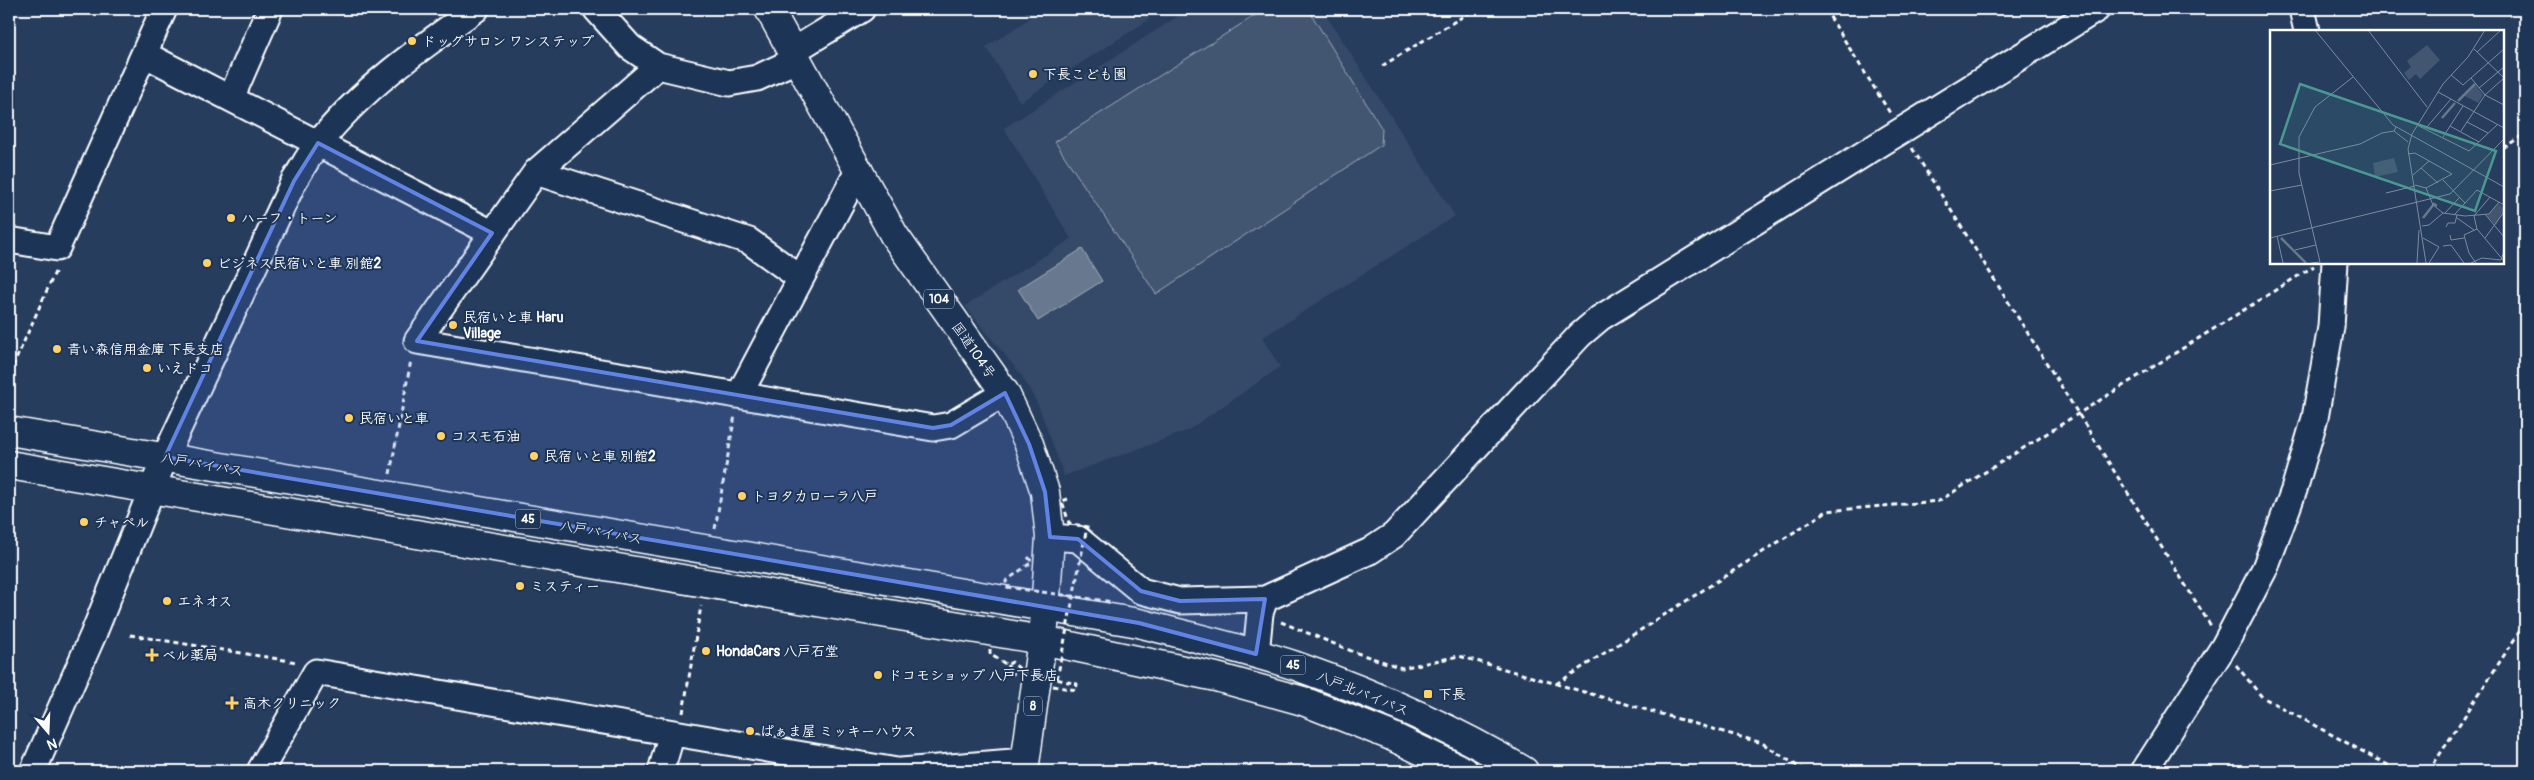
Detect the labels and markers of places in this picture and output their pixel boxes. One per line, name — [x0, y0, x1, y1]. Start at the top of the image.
place label: ドッグサロン ワンステップ — [422, 33, 594, 50]
marker: ドッグサロン ワンステップ — [406, 35, 418, 47]
place label: 下長こども園 — [1043, 66, 1127, 83]
marker: 下長こども園 — [1027, 68, 1039, 80]
place label: ハーフ・トーン — [241, 210, 338, 227]
marker: ハーフ・トーン — [225, 212, 237, 224]
place label: ビジネス民宿いと車 別館2 — [217, 255, 381, 272]
marker: ビジネス民宿いと車 別館2 — [201, 257, 213, 269]
place label: 民宿いと車 Haru Village — [463, 309, 563, 342]
marker: 民宿いと車 Haru Village — [447, 319, 459, 331]
place label: 青い森信用金庫 下長支店 — [67, 341, 224, 358]
marker: 青い森信用金庫 下長支店 — [51, 343, 63, 355]
place label: いえドコ — [157, 360, 213, 377]
marker: いえドコ — [141, 362, 153, 374]
place label: 民宿いと車 — [359, 410, 429, 427]
marker: 民宿いと車 — [343, 412, 355, 424]
place label: コスモ石油 — [451, 428, 520, 445]
marker: コスモ石油 — [435, 430, 447, 442]
place label: 民宿 いと車 別館2 — [544, 448, 656, 465]
marker: 民宿 いと車 別館2 — [528, 450, 540, 462]
place label: トヨタカローラ八戸 — [752, 488, 878, 505]
marker: トヨタカローラ八戸 — [736, 490, 748, 502]
place label: チャペル — [94, 514, 149, 531]
marker: チャペル — [78, 516, 90, 528]
place label: ミスティー — [530, 578, 600, 595]
marker: ミスティー — [514, 580, 526, 592]
place label: エネオス — [177, 593, 232, 610]
marker: エネオス — [161, 595, 173, 607]
place label: HondaCars 八戸石堂 — [716, 643, 839, 660]
marker: HondaCars 八戸石堂 — [700, 645, 712, 657]
place label: ベル薬局 — [162, 647, 218, 664]
marker: ベル薬局 — [146, 649, 158, 661]
place label: ドコモショップ 八戸下長店 — [888, 667, 1058, 684]
marker: ドコモショップ 八戸下長店 — [872, 669, 884, 681]
place label: 下長 — [1438, 686, 1466, 703]
marker: 下長 — [1422, 688, 1434, 700]
place label: 高木クリニック — [243, 695, 341, 712]
marker: 高木クリニック — [225, 696, 239, 710]
place label: ぱぁま屋 ミッキーハウス — [760, 723, 916, 740]
marker: ぱぁま屋 ミッキーハウス — [744, 725, 756, 737]

